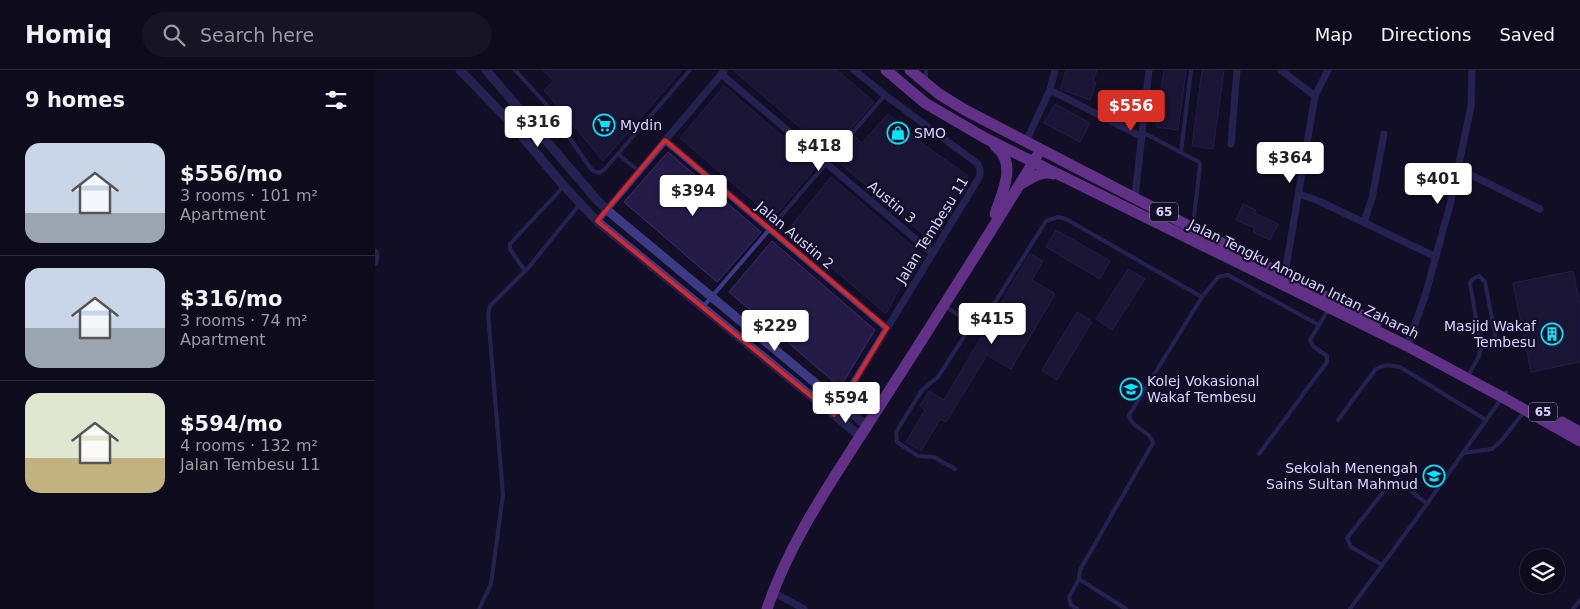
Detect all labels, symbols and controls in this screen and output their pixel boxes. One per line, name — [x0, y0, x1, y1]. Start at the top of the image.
search box — [142, 12, 492, 57]
text: Homiq — [25, 21, 112, 49]
icon: search — [160, 21, 188, 49]
text: Search here — [200, 24, 314, 46]
text: Map — [1315, 24, 1353, 45]
text: Directions — [1381, 24, 1471, 45]
text: Saved — [1499, 24, 1555, 45]
icon: filters — [322, 86, 350, 114]
text: 9 homes — [25, 88, 125, 112]
pin: $556 — [1101, 90, 1161, 132]
text: $556 — [1109, 96, 1153, 115]
pin: $316 — [508, 106, 568, 148]
text: $316 — [516, 112, 560, 131]
supermarket icon: Mydin — [592, 113, 616, 137]
place label: Mydin — [620, 117, 662, 133]
shop icon: SMO — [886, 121, 910, 145]
place label: SMO — [914, 125, 946, 141]
pin: $418 — [789, 129, 849, 172]
text: $418 — [797, 136, 841, 155]
pin: $364 — [1260, 142, 1320, 184]
text: $364 — [1268, 148, 1312, 167]
text: $556/mo — [180, 162, 282, 186]
pin: $401 — [1408, 162, 1468, 205]
icon: home — [65, 163, 125, 223]
text: $401 — [1416, 169, 1460, 188]
pin: $394 — [663, 174, 723, 217]
street label: Jalan Tembesu 11 — [892, 174, 971, 287]
street label: Austin 3 — [865, 177, 919, 227]
text: $394 — [671, 181, 715, 200]
text: 3 rooms · 101 m² — [180, 186, 318, 205]
street label: Jalan Austin 2 — [752, 197, 837, 272]
road number: 65 — [1150, 202, 1178, 222]
text: Apartment — [180, 205, 266, 224]
street label: Jalan Tengku Ampuan Intan Zaharah — [1185, 216, 1422, 342]
text: $316/mo — [180, 287, 282, 311]
icon: home — [65, 288, 125, 348]
pin: $415 — [962, 302, 1022, 345]
text: $415 — [970, 309, 1014, 328]
pin: $229 — [745, 310, 805, 352]
text: 3 rooms · 74 m² — [180, 311, 308, 330]
text: $229 — [753, 316, 797, 335]
place label: Masjid Wakaf Tembesu — [1444, 318, 1537, 350]
building icon: Masjid Wakaf Tembesu — [1540, 322, 1564, 346]
text: Apartment — [180, 330, 266, 349]
place label: Kolej Vokasional Wakaf Tembesu — [1147, 373, 1259, 405]
school or university icon: Kolej Vokasional Wakaf Tembesu — [1119, 377, 1143, 401]
pin: $594 — [816, 382, 876, 424]
text: $594 — [824, 388, 868, 407]
road number: 65 — [1529, 402, 1557, 422]
text: $594/mo — [180, 412, 282, 436]
icon: home — [65, 413, 125, 473]
text: 4 rooms · 132 m² — [180, 436, 318, 455]
text: Jalan Tembesu 11 — [180, 455, 320, 474]
place label: Sekolah Menengah Sains Sultan Mahmud — [1266, 460, 1418, 492]
school or university icon: Sekolah Menengah Sains Sultan Mahmud — [1422, 464, 1446, 488]
map controls — [1520, 549, 1565, 594]
button: layers — [1520, 549, 1565, 594]

